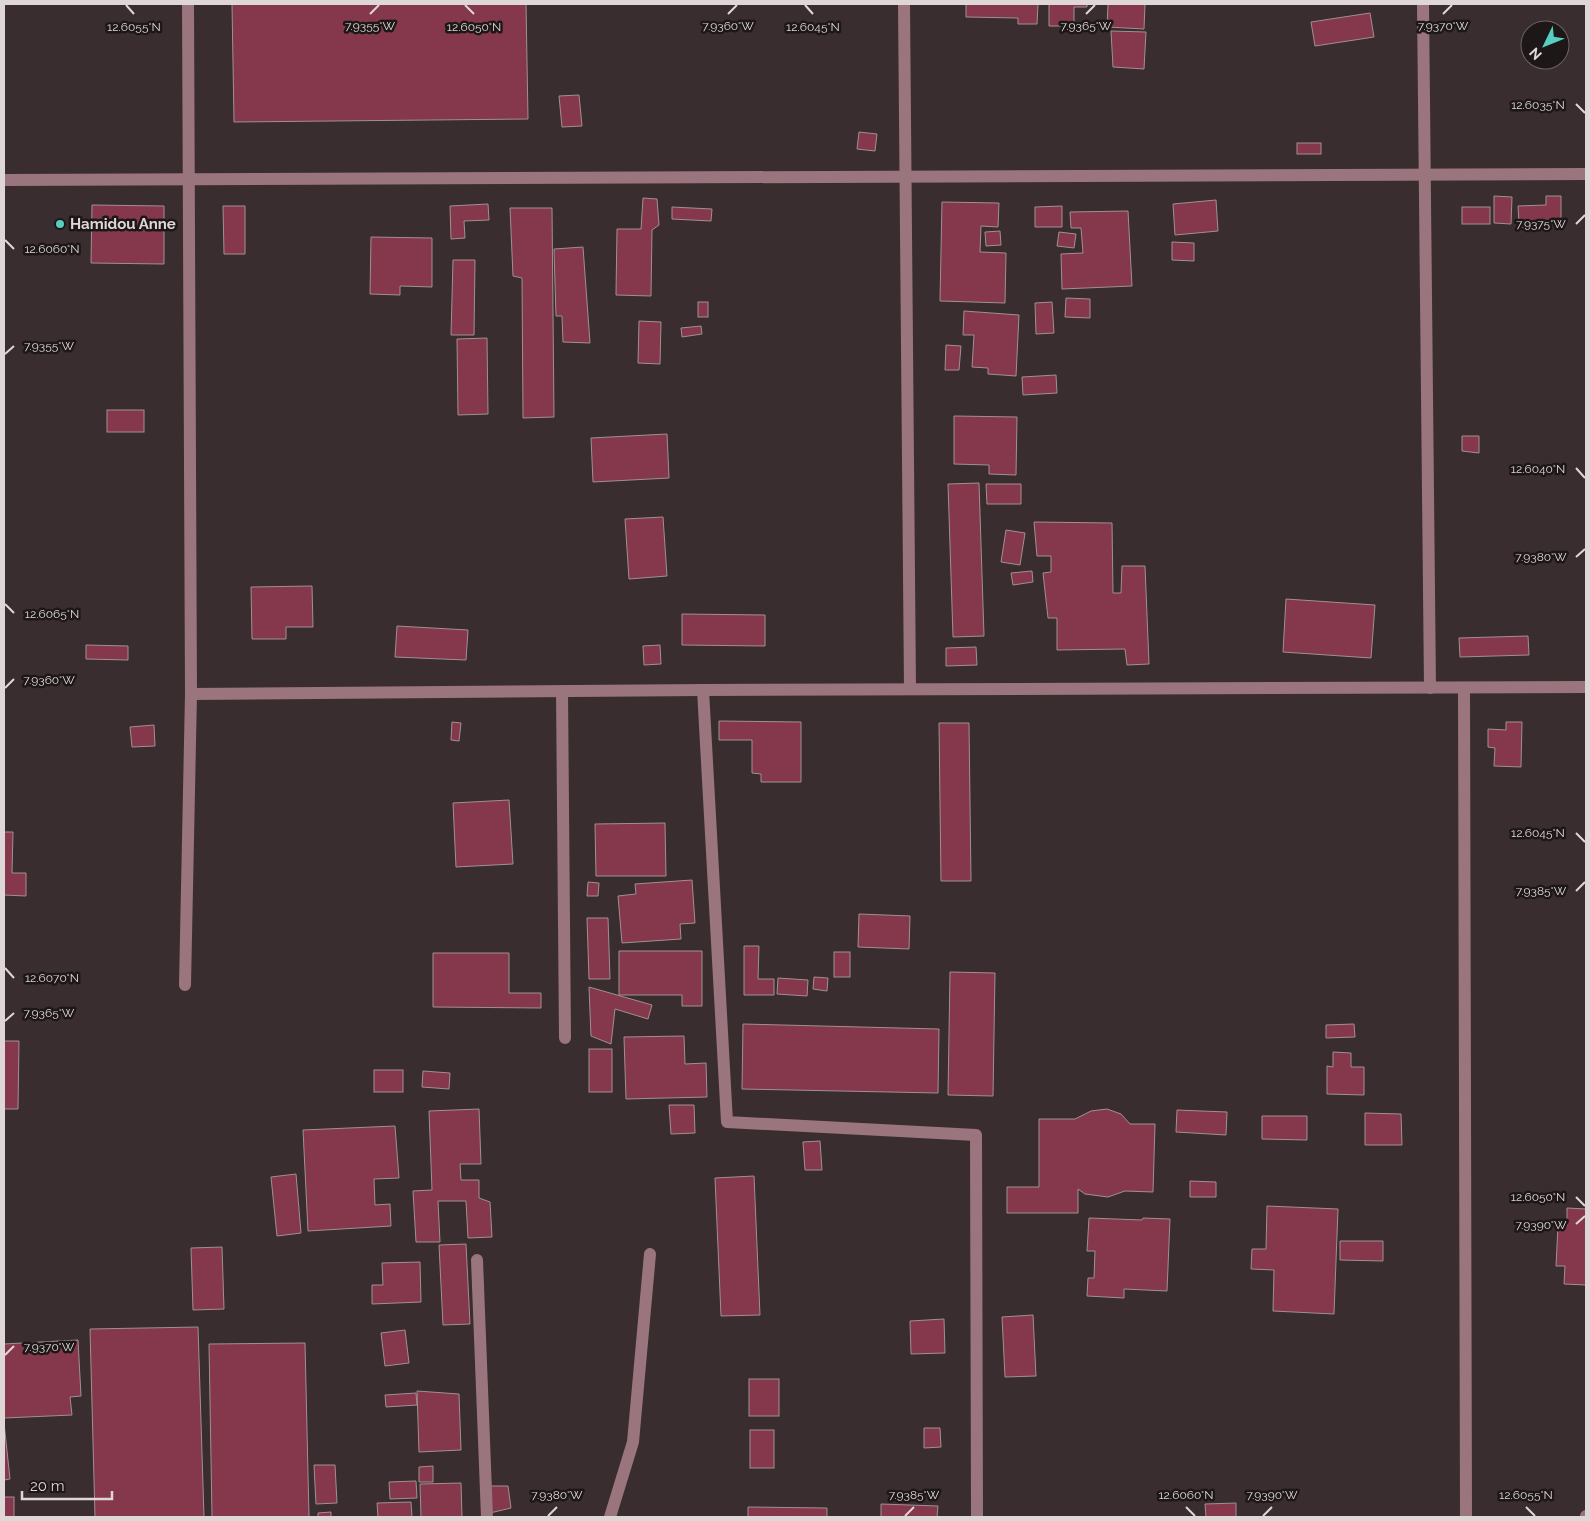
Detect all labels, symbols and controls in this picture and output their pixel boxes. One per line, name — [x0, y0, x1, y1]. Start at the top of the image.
text: 7.9355°W — [345, 19, 396, 33]
text: 7.9360°W — [702, 19, 754, 33]
text: 7.9365°W — [1061, 19, 1112, 33]
text: 7.9370°W — [1418, 19, 1469, 33]
text: 12.6055°N — [107, 20, 161, 34]
text: 12.6050°N — [447, 20, 501, 34]
text: 12.6045°N — [786, 20, 840, 34]
north arrow — [1520, 20, 1570, 70]
text: N — [1526, 45, 1545, 63]
text: 12.6035°N — [1511, 98, 1565, 112]
place label: Hamidou Anne — [70, 215, 176, 233]
text: 7.9375°W — [1516, 217, 1566, 231]
marker: Hamidou Anne — [54, 218, 66, 230]
text: 12.6060°N — [24, 242, 80, 256]
text: 7.9355°W — [24, 339, 75, 353]
text: 12.6040°N — [1511, 462, 1565, 476]
text: 7.9380°W — [1515, 550, 1567, 564]
text: 12.6065°N — [25, 607, 79, 621]
text: 7.9360°W — [23, 673, 75, 687]
text: 12.6045°N — [1511, 826, 1565, 840]
text: 7.9385°W — [1516, 884, 1567, 898]
text: 12.6070°N — [25, 971, 79, 985]
text: 7.9365°W — [24, 1006, 75, 1020]
text: 12.6050°N — [1511, 1190, 1565, 1204]
text: 7.9390°W — [1515, 1218, 1567, 1232]
text: 7.9370°W — [24, 1340, 75, 1354]
scale bar — [22, 1468, 112, 1500]
text: 20 m — [30, 1477, 65, 1495]
text: 7.9380°W — [531, 1488, 583, 1502]
text: 7.9385°W — [889, 1488, 940, 1502]
text: 12.6060°N — [1158, 1488, 1214, 1502]
text: 7.9390°W — [1246, 1488, 1298, 1502]
text: 12.6055°N — [1499, 1488, 1553, 1502]

